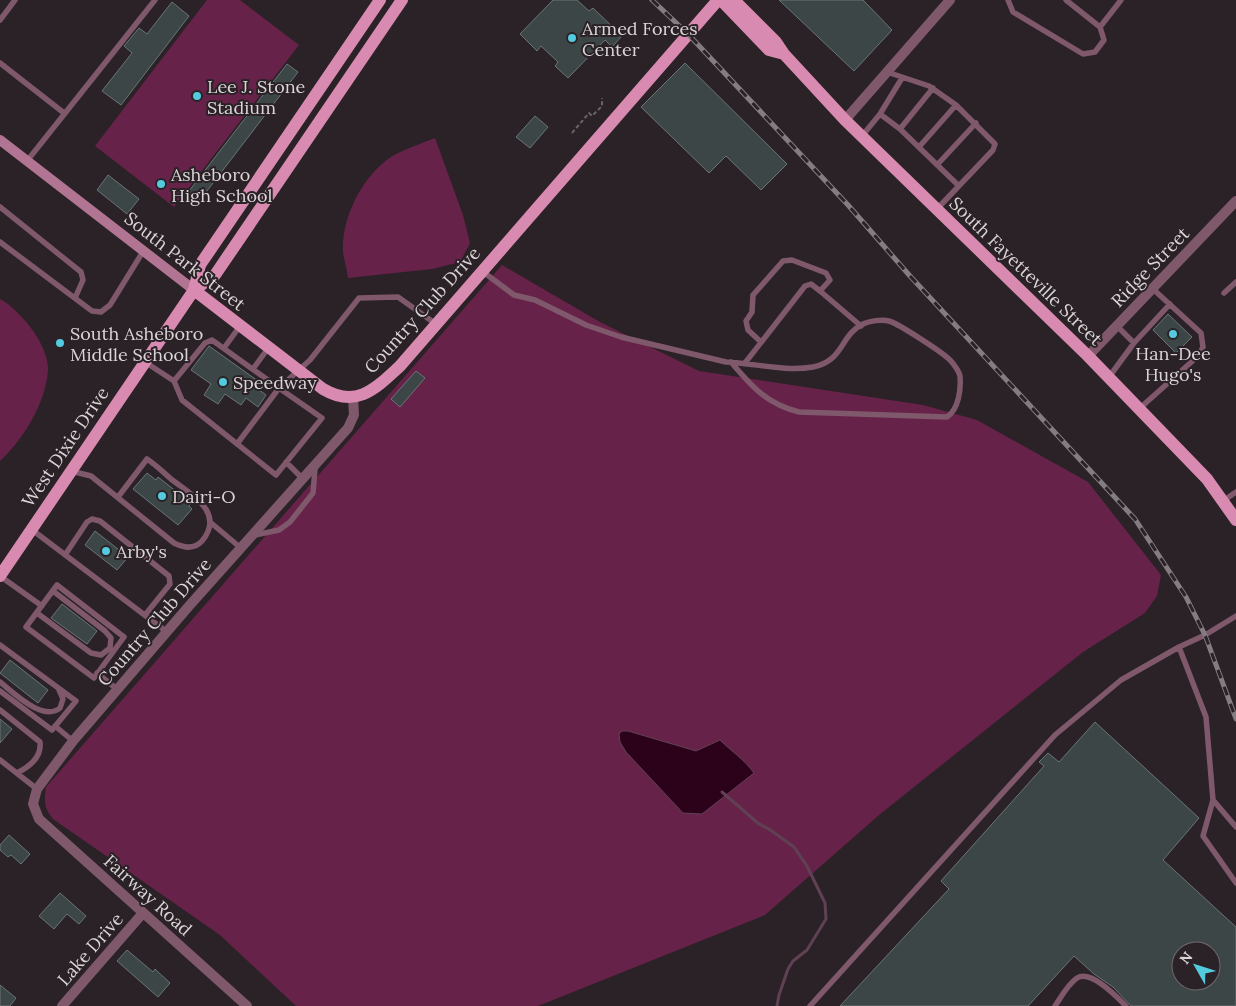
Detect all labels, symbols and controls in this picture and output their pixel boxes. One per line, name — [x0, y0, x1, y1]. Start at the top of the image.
place label: Armed Forces Center — [581, 17, 698, 61]
marker: Armed Forces Center — [566, 32, 578, 44]
place label: Lee J. Stone Stadium — [207, 75, 306, 119]
marker: Lee J. Stone Stadium — [191, 90, 203, 102]
place label: Asheboro High School — [170, 163, 272, 207]
marker: Asheboro High School — [155, 178, 167, 190]
street label: South Fayetteville Street — [944, 192, 1108, 350]
street label: South Park Street — [120, 207, 250, 315]
street label: Ridge Street — [1106, 222, 1194, 312]
street label: Country Club Drive — [359, 242, 485, 378]
place label: South Asheboro Middle School — [70, 322, 203, 366]
marker: Han-Dee Hugo's — [1167, 328, 1179, 340]
marker: South Asheboro Middle School — [54, 337, 66, 349]
place label: Han-Dee Hugo's — [1135, 342, 1211, 386]
place label: Speedway — [233, 371, 317, 394]
marker: Speedway — [217, 376, 229, 388]
street label: West Dixie Drive — [16, 383, 114, 511]
place label: Dairi-O — [172, 485, 236, 508]
marker: Dairi-O — [156, 490, 168, 502]
place label: Arby's — [115, 540, 167, 563]
marker: Arby's — [100, 545, 112, 557]
street label: Country Club Drive — [92, 553, 216, 691]
street label: Fairway Road — [99, 849, 197, 941]
street label: Lake Drive — [52, 908, 128, 990]
north arrow — [1171, 941, 1221, 991]
text: N — [1175, 948, 1196, 968]

